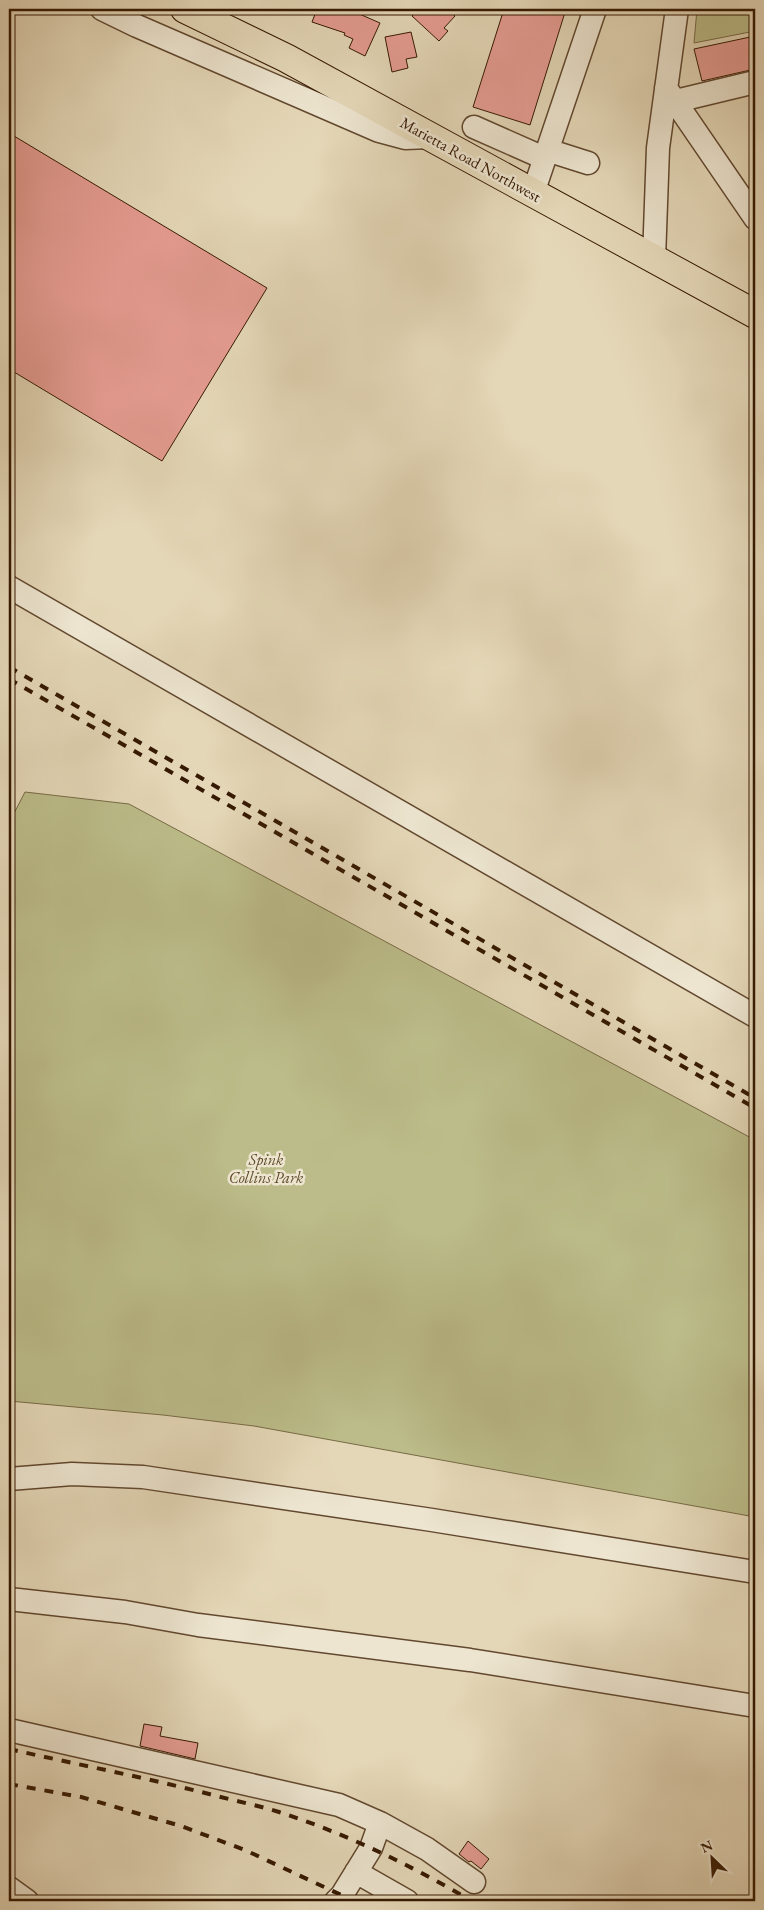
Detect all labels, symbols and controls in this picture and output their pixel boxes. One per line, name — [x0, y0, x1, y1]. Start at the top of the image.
street label: Marietta Road Northwest — [397, 112, 545, 207]
park label: Spink Collins Park — [229, 1149, 304, 1188]
north arrow — [686, 1832, 736, 1882]
text: N — [698, 1835, 716, 1857]

